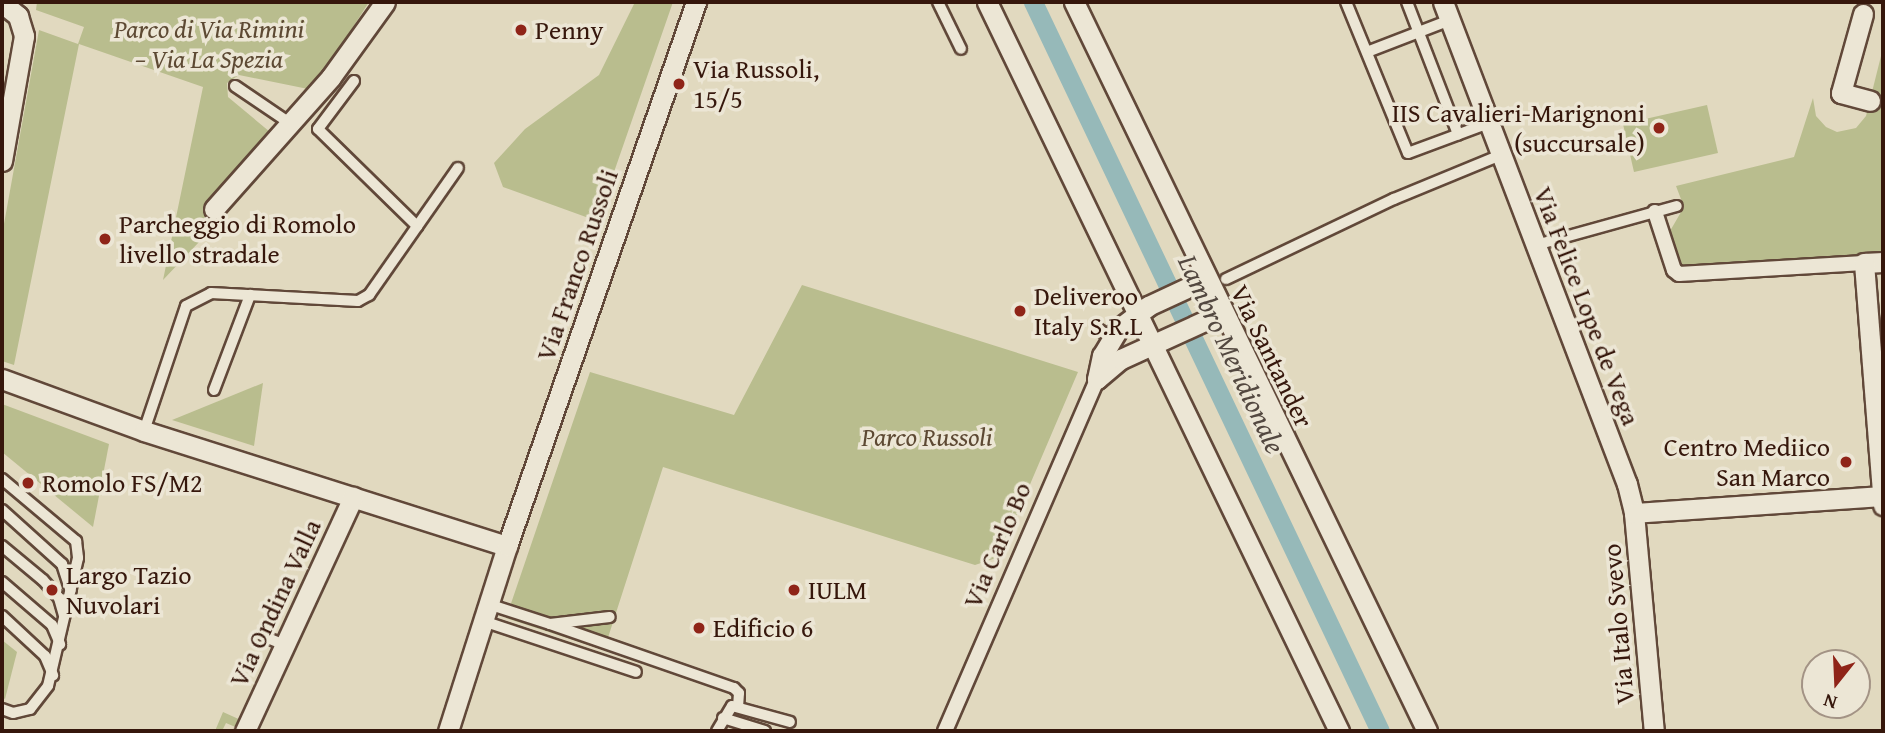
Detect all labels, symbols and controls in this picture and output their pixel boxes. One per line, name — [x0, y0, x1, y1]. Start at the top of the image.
park label: Parco di Via Rimini – Via La Spezia — [114, 13, 304, 74]
place label: Penny — [535, 14, 603, 46]
marker: Penny — [513, 22, 529, 38]
place label: Via Russoli, 15/5 — [693, 53, 819, 114]
marker: Via Russoli, 15/5 — [671, 76, 687, 92]
place label: IIS Cavalieri-Marignoni (succursale) — [1392, 97, 1645, 158]
marker: IIS Cavalieri-Marignoni (succursale) — [1651, 120, 1667, 136]
street label: Via Franco Russoli — [530, 165, 624, 365]
street label: Via Felice Lope de Vega — [1527, 182, 1647, 430]
place label: Parcheggio di Romolo livello stradale — [119, 208, 356, 270]
marker: Parcheggio di Romolo livello stradale — [97, 231, 113, 247]
water label: Lambro Meridionale — [1171, 249, 1293, 459]
place label: Deliveroo Italy S.R.L — [1034, 280, 1142, 342]
street label: Via Santander — [1224, 280, 1320, 432]
marker: Deliveroo Italy S.R.L — [1012, 303, 1028, 319]
park label: Parco Russoli — [862, 421, 992, 453]
place label: Centro Mediico San Marco — [1664, 431, 1830, 492]
marker: Centro Mediico San Marco — [1836, 452, 1856, 472]
place label: Romolo FS/M2 — [42, 467, 203, 499]
marker: Romolo FS/M2 — [20, 475, 36, 491]
street label: Via Carlo Bo — [957, 477, 1037, 613]
street label: Via Ondina Valla — [223, 514, 327, 692]
street label: Via Italo Svevo — [1595, 542, 1641, 706]
place label: Largo Tazio Nuvolari — [66, 559, 191, 620]
place label: IULM — [808, 574, 867, 606]
marker: Largo Tazio Nuvolari — [44, 582, 60, 598]
marker: IULM — [786, 582, 802, 598]
place label: Edificio 6 — [713, 612, 813, 644]
marker: Edificio 6 — [691, 620, 707, 636]
north arrow — [1801, 649, 1871, 719]
text: N — [1820, 687, 1841, 717]

